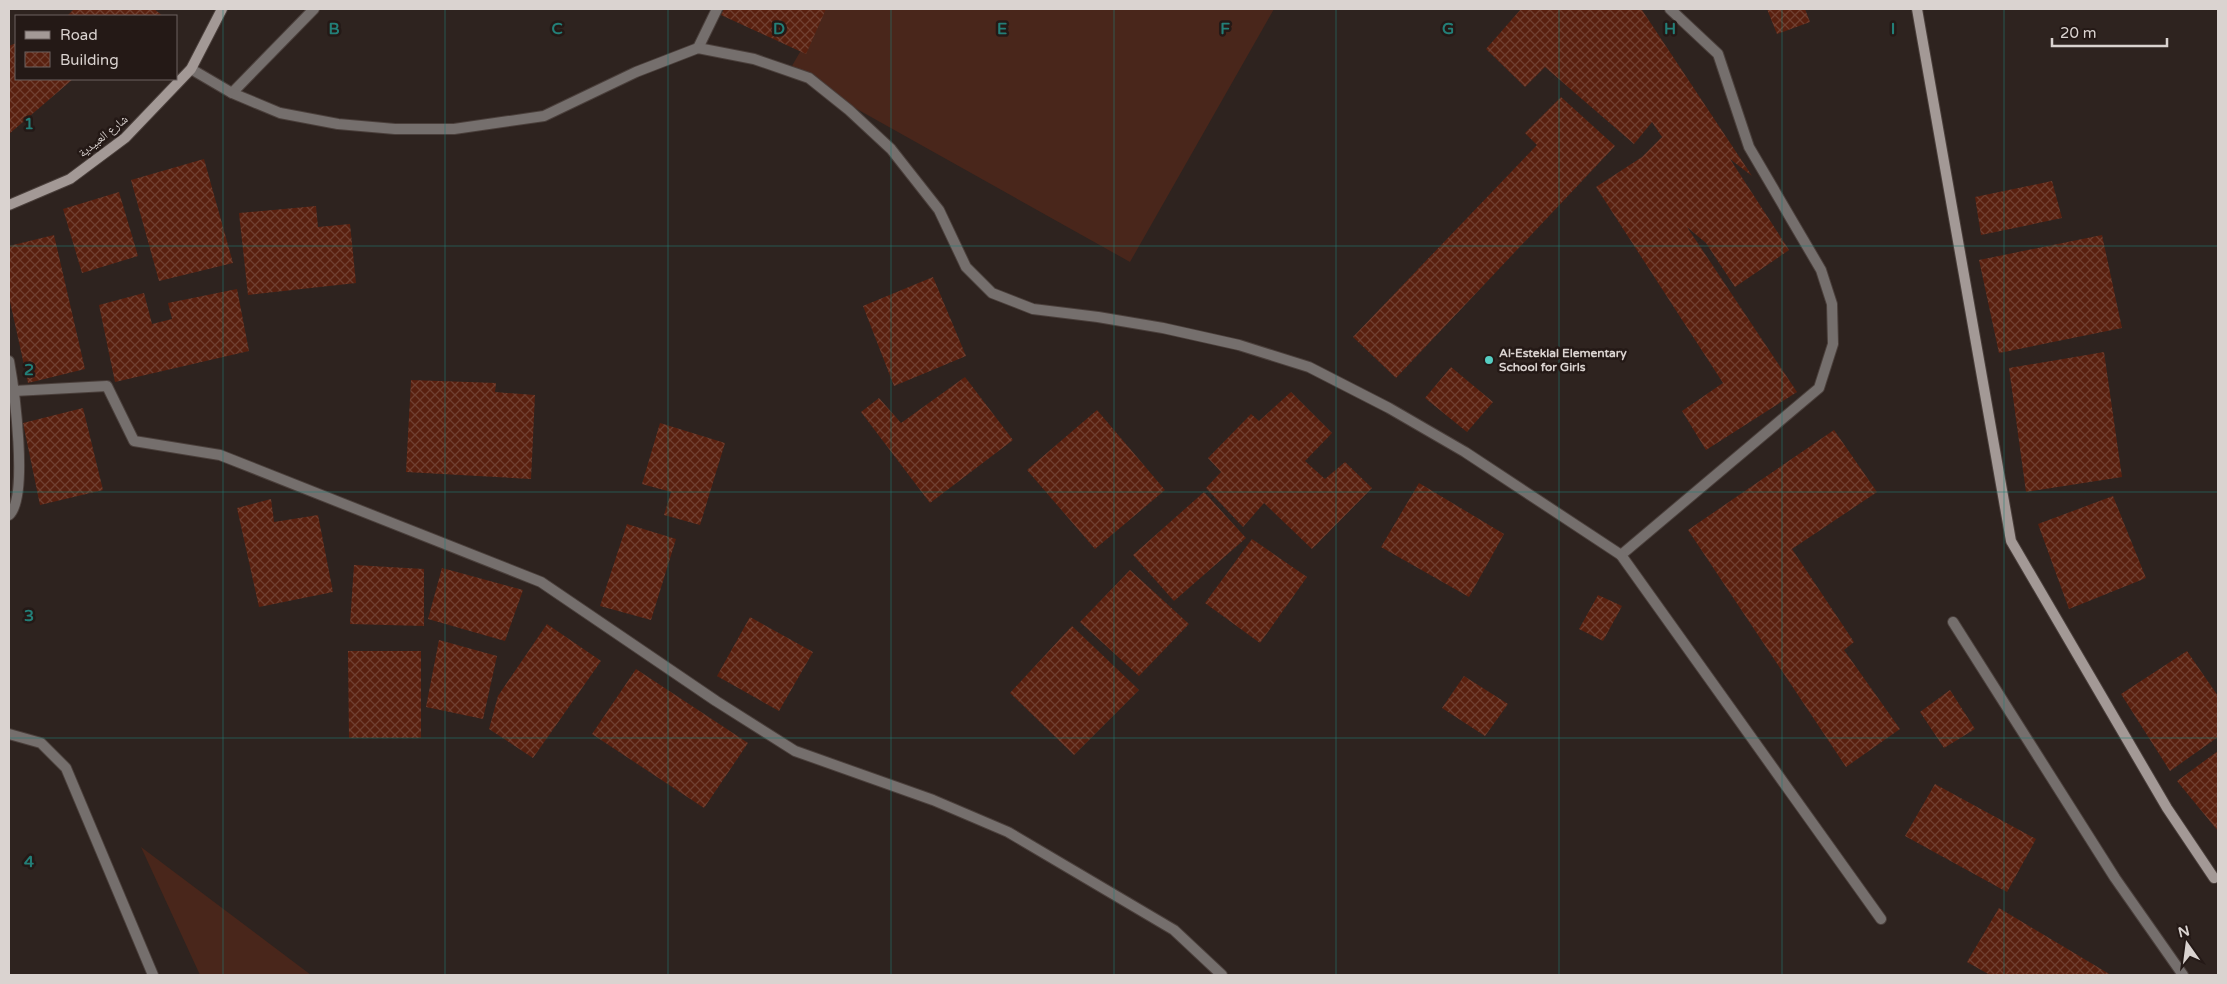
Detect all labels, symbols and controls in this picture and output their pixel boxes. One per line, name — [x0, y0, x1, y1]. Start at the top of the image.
legend — [15, 15, 178, 80]
scale bar — [2052, 15, 2167, 47]
text: B — [328, 19, 340, 39]
text: C — [551, 19, 563, 39]
text: D — [773, 19, 785, 39]
text: E — [997, 19, 1007, 39]
text: F — [1220, 19, 1230, 39]
text: G — [1442, 19, 1454, 39]
text: H — [1664, 19, 1676, 39]
text: I — [1891, 19, 1895, 39]
text: 20 m — [2060, 24, 2097, 42]
text: Road — [60, 26, 98, 44]
text: Building — [60, 51, 119, 69]
street label: شارع العبيدية — [76, 112, 131, 161]
text: 1 — [24, 114, 34, 134]
place label: Al-Esteklal Elementary School for Girls — [1499, 346, 1627, 374]
marker: Al-Esteklal Elementary School for Girls — [1483, 354, 1495, 366]
text: 2 — [24, 360, 34, 380]
text: 3 — [24, 606, 34, 626]
text: 4 — [24, 852, 34, 872]
north arrow — [2162, 919, 2212, 969]
text: N — [2176, 922, 2191, 941]

